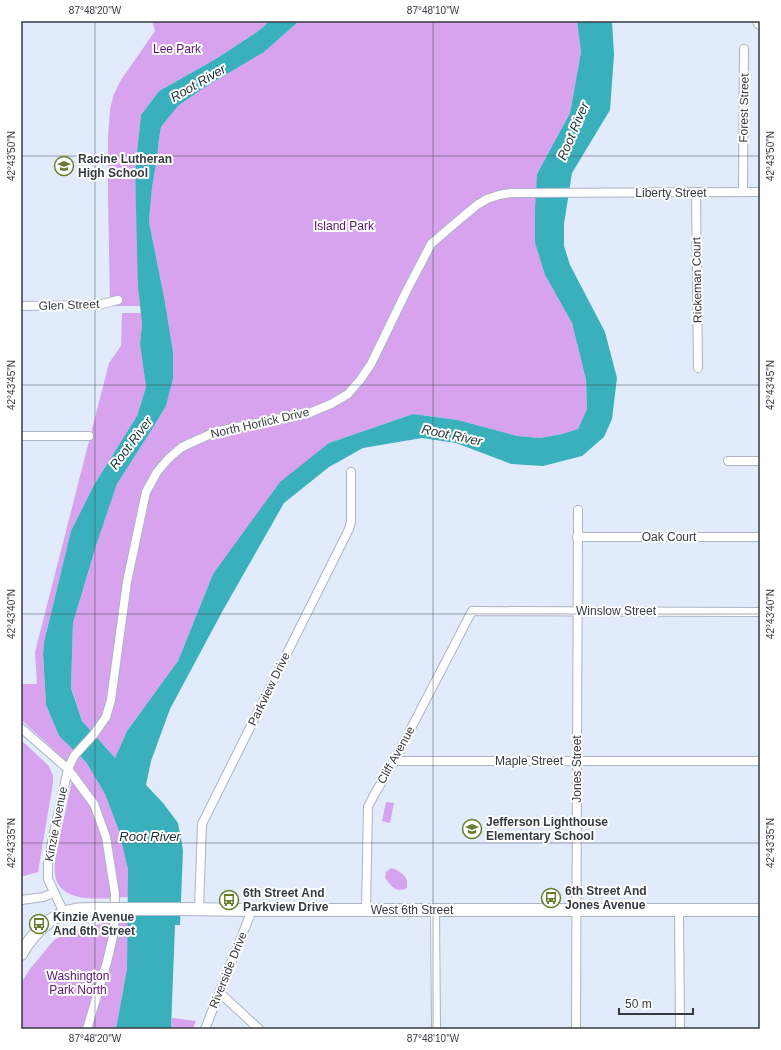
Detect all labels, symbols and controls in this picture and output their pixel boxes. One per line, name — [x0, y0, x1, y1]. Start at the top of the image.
text: 87°48'20"W — [69, 5, 122, 16]
text: 87°48'10"W — [407, 5, 460, 16]
park label: Lee Park — [153, 42, 202, 56]
water label: Root River — [168, 61, 229, 105]
street label: Forest Street — [736, 73, 752, 143]
water label: Root River — [554, 99, 592, 162]
text: 42°43'50"N — [6, 131, 17, 181]
text: 42°43'50"N — [765, 131, 776, 181]
place label: Racine Lutheran High School — [78, 152, 172, 180]
school or university icon: Racine Lutheran High School — [53, 155, 75, 177]
street label: Liberty Street — [635, 186, 707, 200]
park label: Island Park — [314, 219, 375, 233]
street label: Rickeman Court — [689, 236, 705, 323]
street label: Glen Street — [38, 297, 100, 313]
text: 42°43'45"N — [6, 360, 17, 410]
text: 42°43'45"N — [765, 360, 776, 410]
street label: North Horlick Drive — [209, 405, 311, 441]
water label: Root River — [107, 413, 156, 472]
water label: Root River — [420, 421, 484, 449]
street label: Oak Court — [642, 530, 697, 544]
text: 42°43'40"N — [6, 589, 17, 639]
text: 42°43'40"N — [765, 589, 776, 639]
street label: Winslow Street — [576, 604, 657, 618]
street label: Parkview Drive — [245, 650, 293, 728]
street label: Cliff Avenue — [374, 724, 418, 786]
street label: Jones Street — [570, 735, 584, 803]
street label: Maple Street — [495, 754, 564, 768]
street label: Kinzie Avenue — [42, 785, 70, 863]
place label: Jefferson Lighthouse Elementary School — [486, 815, 608, 843]
text: 42°43'35"N — [6, 818, 17, 868]
school or university icon: Jefferson Lighthouse Elementary School — [461, 818, 483, 840]
text: 42°43'35"N — [765, 818, 776, 868]
water label: Root River — [119, 829, 181, 844]
place label: 6th Street And Jones Avenue — [565, 884, 647, 912]
place label: 6th Street And Parkview Drive — [243, 886, 329, 914]
bus stop icon: 6th Street And Jones Avenue — [540, 887, 562, 909]
bus stop icon: 6th Street And Parkview Drive — [218, 889, 240, 911]
street label: West 6th Street — [371, 903, 454, 917]
place label: Kinzie Avenue And 6th Street — [53, 910, 135, 938]
bus stop icon: Kinzie Avenue And 6th Street — [28, 913, 50, 935]
street label: Riverside Drive — [206, 929, 250, 1010]
park label: Washington Park North — [47, 969, 109, 997]
scale bar — [619, 990, 693, 1016]
text: 50 m — [625, 997, 652, 1011]
text: 87°48'20"W — [69, 1033, 122, 1044]
text: 87°48'10"W — [407, 1033, 460, 1044]

